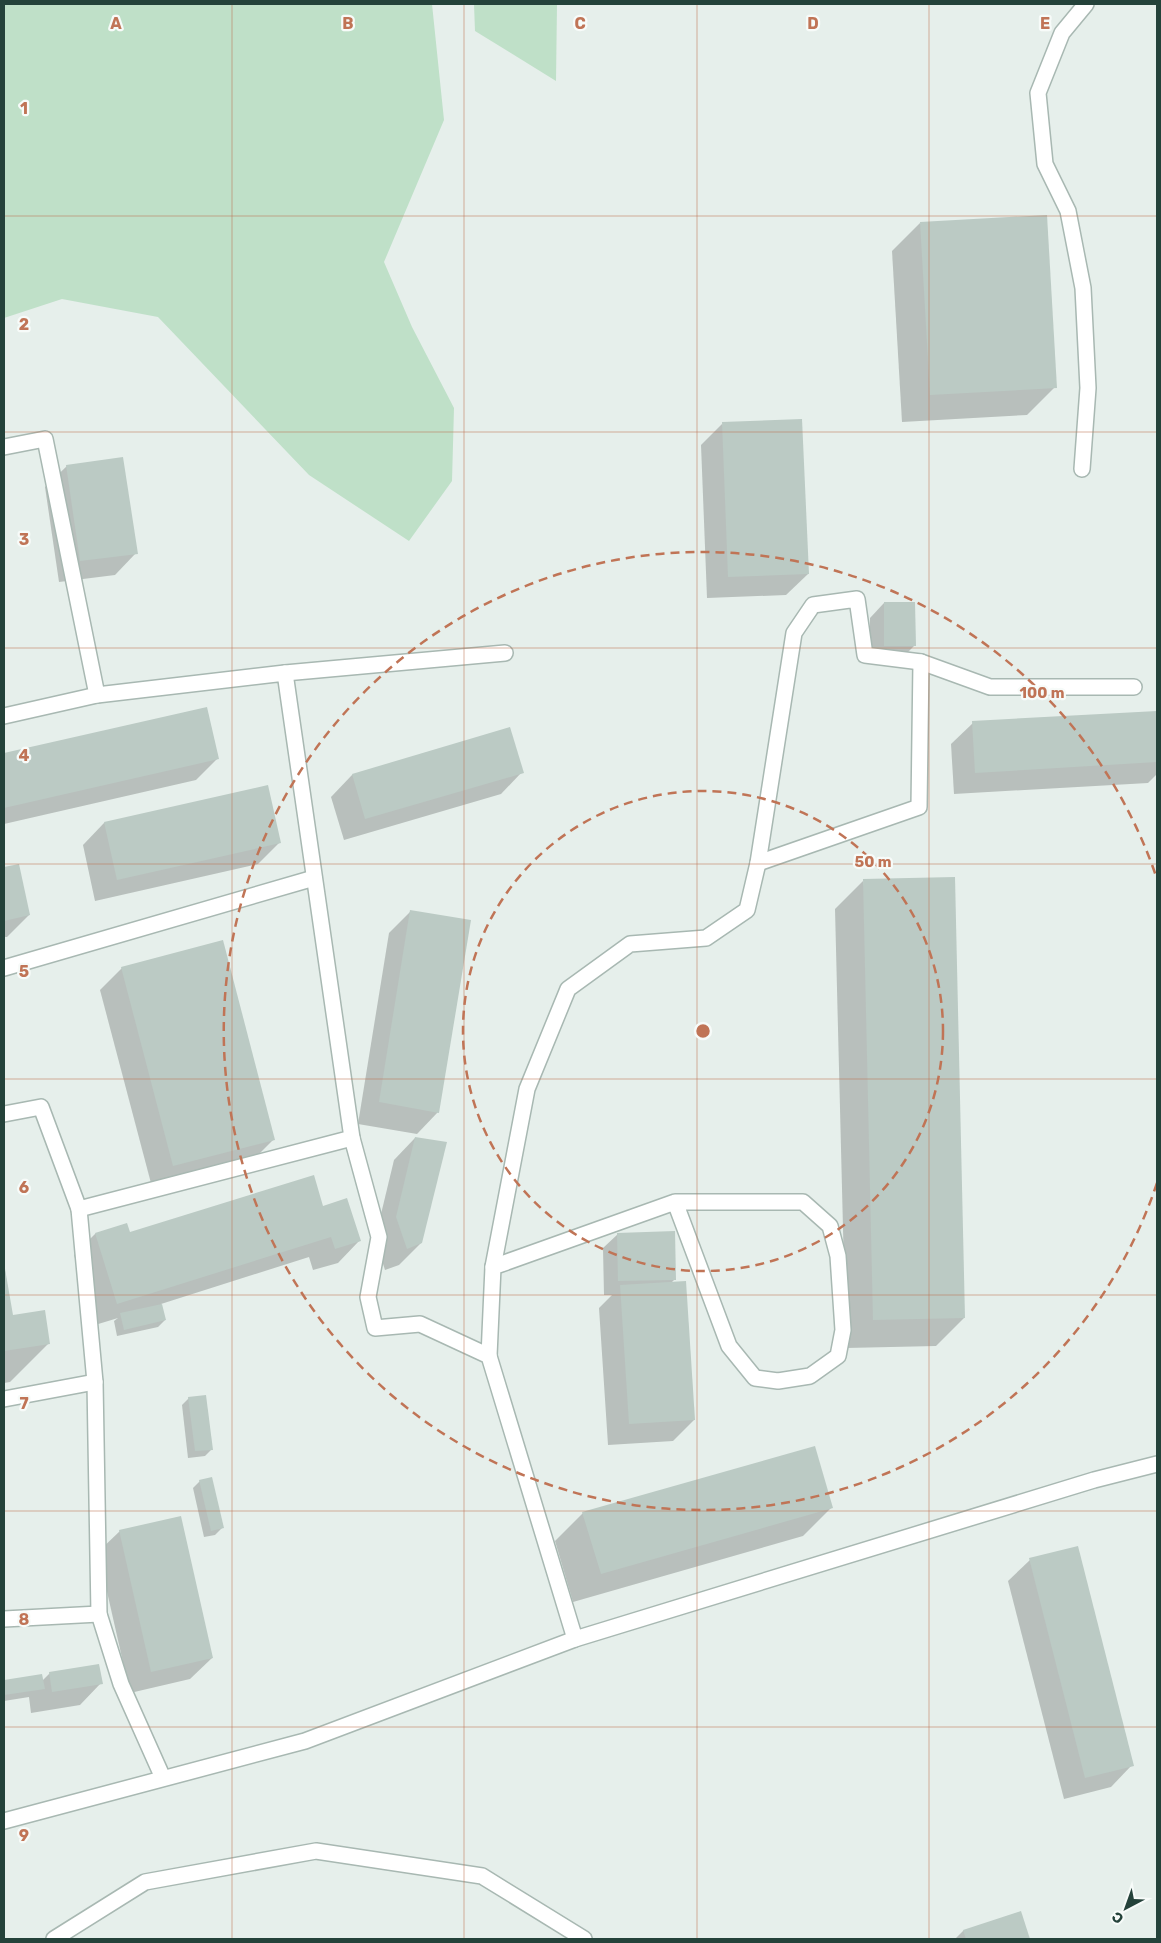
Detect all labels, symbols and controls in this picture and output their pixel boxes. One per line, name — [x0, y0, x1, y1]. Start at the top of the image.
text: A — [110, 14, 122, 33]
text: B — [342, 14, 354, 33]
text: C — [574, 14, 586, 33]
text: D — [807, 14, 819, 33]
text: E — [1040, 14, 1050, 33]
text: 1 — [20, 99, 28, 118]
text: 2 — [19, 315, 29, 334]
text: 3 — [19, 530, 29, 549]
text: 100 m — [1020, 684, 1064, 702]
text: 4 — [19, 746, 30, 765]
text: 50 m — [855, 853, 891, 871]
text: 5 — [19, 962, 29, 981]
centre of rings — [694, 1022, 712, 1040]
text: 6 — [19, 1178, 29, 1197]
text: 7 — [19, 1394, 29, 1413]
text: 8 — [19, 1610, 30, 1629]
text: 9 — [19, 1826, 29, 1845]
north arrow — [1101, 1883, 1151, 1933]
text: С — [1108, 1908, 1127, 1927]

